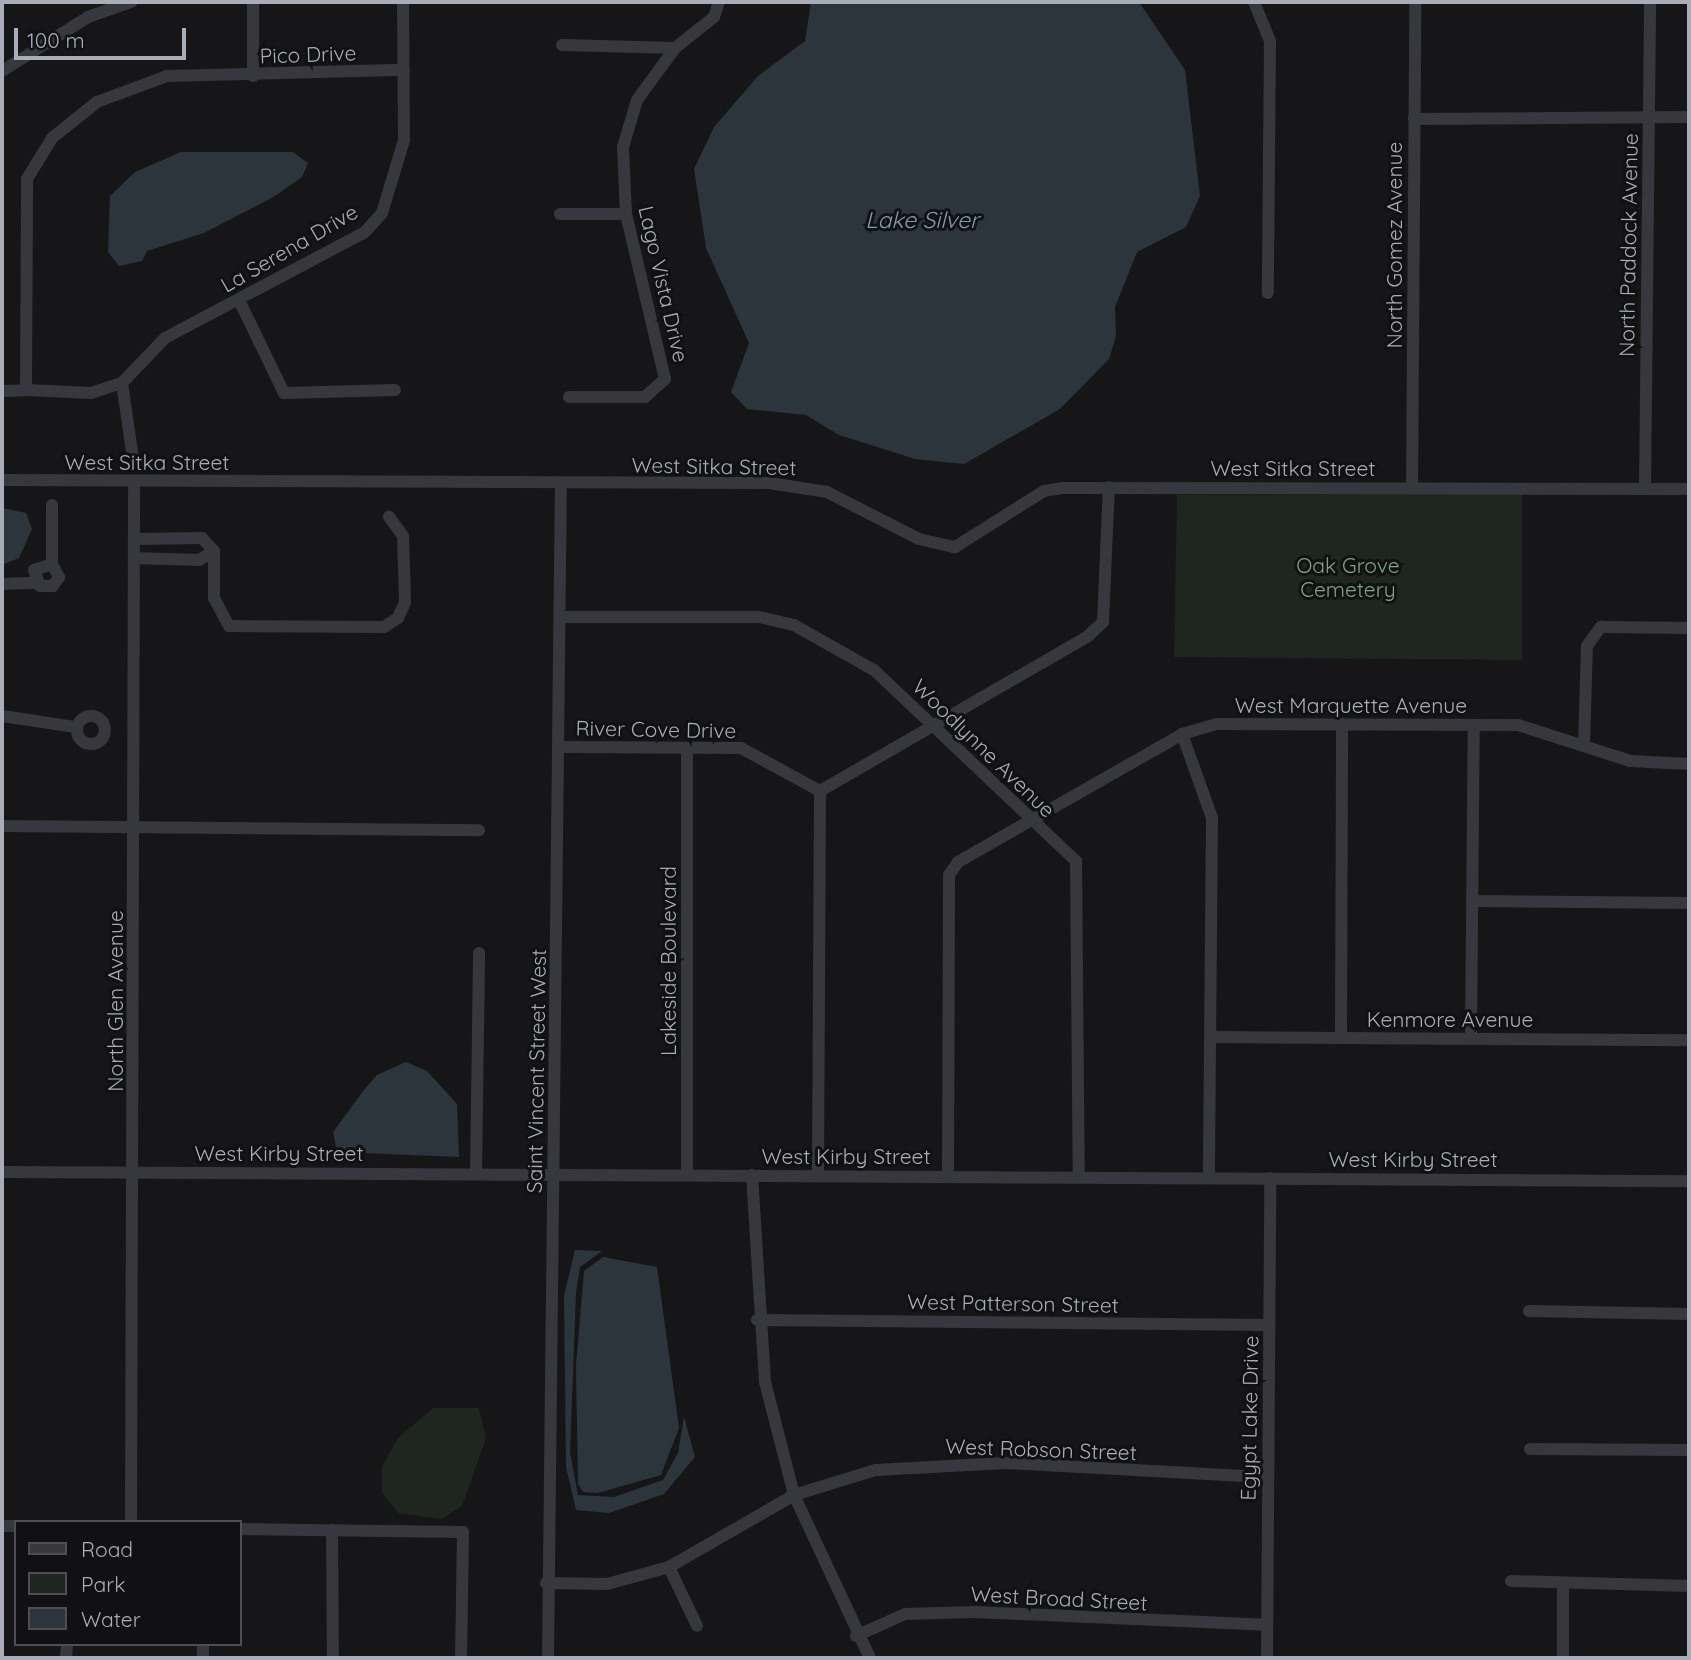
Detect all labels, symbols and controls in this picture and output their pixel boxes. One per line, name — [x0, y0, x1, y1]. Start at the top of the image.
scale bar — [18, 14, 189, 58]
text: 100 m — [27, 27, 85, 53]
street label: Pico Drive — [259, 40, 357, 68]
street label: North Paddock Avenue — [1613, 133, 1643, 357]
street label: North Gomez Avenue — [1381, 142, 1407, 348]
street label: La Serena Drive — [216, 199, 362, 297]
street label: Lago Vista Drive — [634, 203, 694, 365]
water label: Lake Silver — [865, 206, 979, 234]
street label: West Sitka Street — [65, 449, 229, 475]
street label: West Sitka Street — [631, 452, 797, 480]
street label: West Sitka Street — [1211, 455, 1375, 481]
park label: Oak Grove Cemetery — [1296, 552, 1400, 602]
street label: Woodlynne Avenue — [908, 674, 1060, 822]
street label: West Marquette Avenue — [1235, 692, 1467, 718]
street label: River Cove Drive — [575, 715, 737, 743]
street label: Lakeside Boulevard — [655, 866, 681, 1056]
street label: North Glen Avenue — [102, 910, 128, 1092]
street label: Saint Vincent Street West — [521, 949, 551, 1193]
street label: Kenmore Avenue — [1367, 1006, 1533, 1032]
street label: West Kirby Street — [194, 1140, 364, 1166]
street label: West Kirby Street — [761, 1143, 931, 1169]
street label: West Kirby Street — [1328, 1146, 1498, 1172]
street label: West Patterson Street — [907, 1289, 1119, 1317]
street label: Egypt Lake Drive — [1235, 1335, 1263, 1501]
street label: West Robson Street — [945, 1433, 1137, 1465]
legend — [14, 1520, 242, 1646]
text: Road — [81, 1536, 133, 1562]
text: Park — [81, 1571, 125, 1597]
street label: West Broad Street — [970, 1581, 1148, 1615]
text: Water — [81, 1606, 141, 1632]

